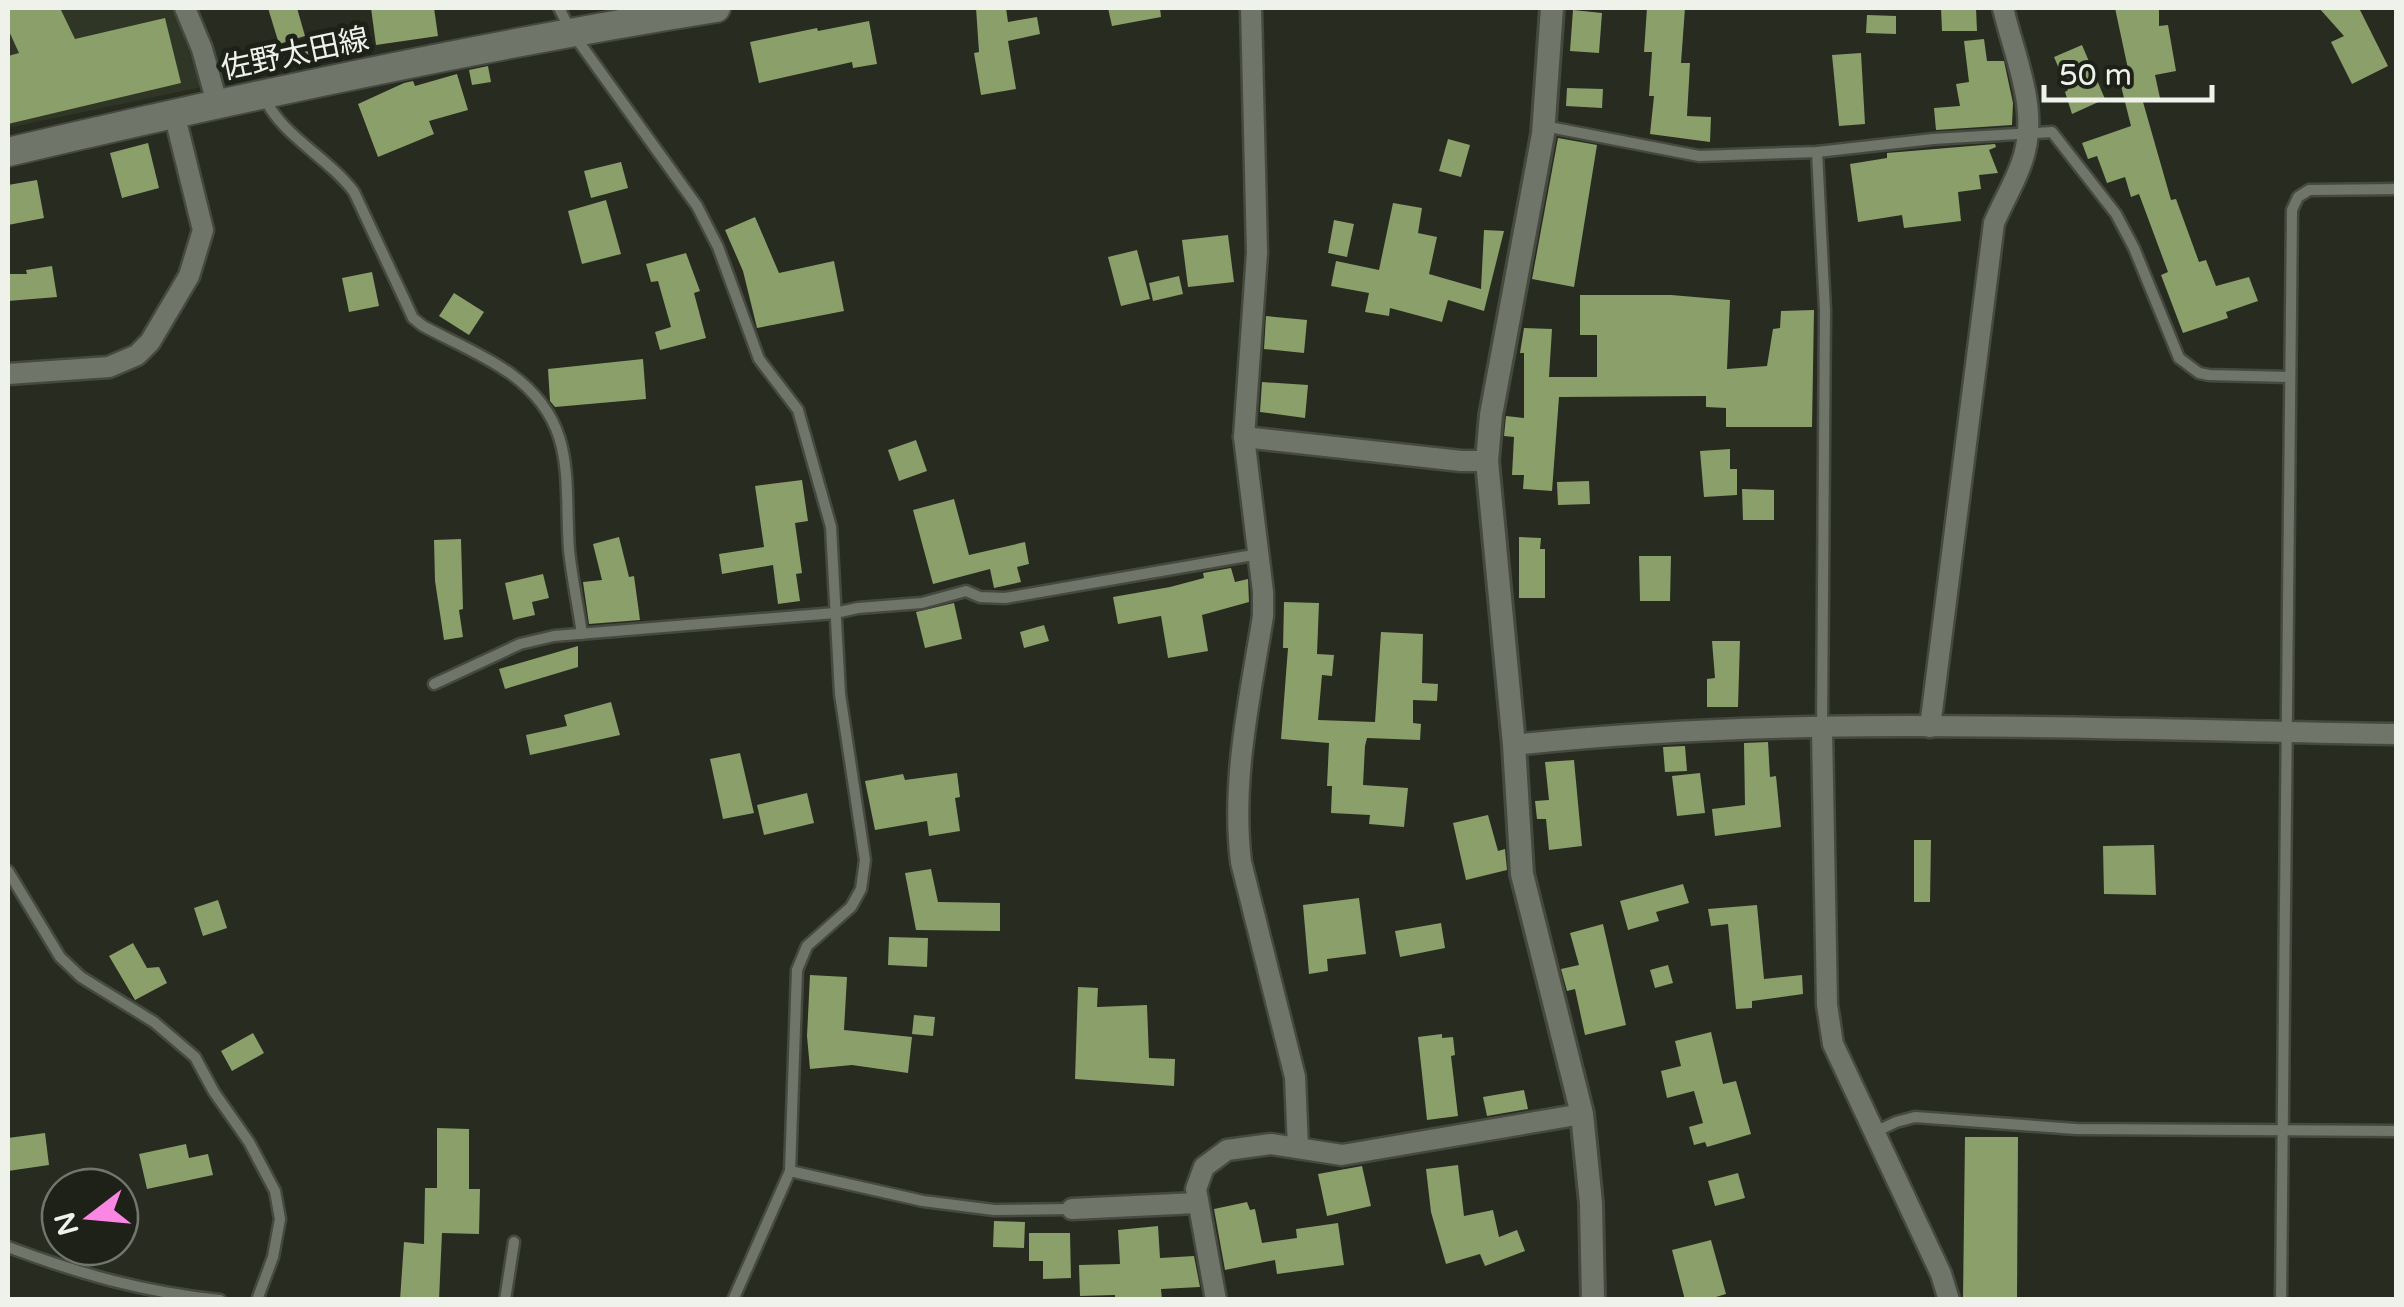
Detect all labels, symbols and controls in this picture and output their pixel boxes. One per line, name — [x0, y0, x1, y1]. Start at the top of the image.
street label: 佐野太田線 — [218, 20, 372, 88]
scale bar — [2044, 40, 2212, 102]
text: 50 m — [2059, 57, 2132, 94]
north arrow — [40, 1167, 140, 1267]
text: N — [47, 1208, 86, 1239]

